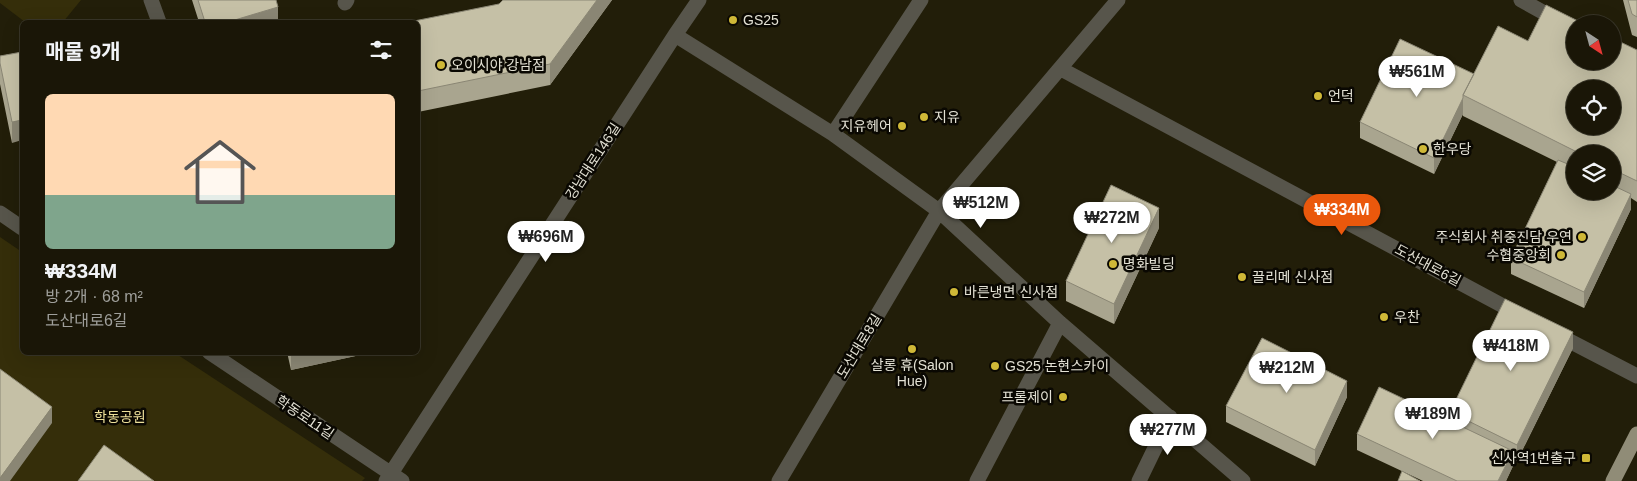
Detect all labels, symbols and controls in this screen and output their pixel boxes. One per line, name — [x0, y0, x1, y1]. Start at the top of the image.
place label: GS25 — [743, 12, 779, 28]
marker: GS25 — [727, 14, 739, 26]
north arrow — [1566, 15, 1621, 70]
map controls — [1566, 15, 1621, 200]
icon: filters — [367, 36, 395, 64]
text: 매물 9개 — [45, 40, 120, 63]
pin: ₩561M — [1382, 56, 1452, 98]
place label: 오이시야 강남점 — [451, 57, 545, 73]
marker: 오이시야 강남점 — [435, 59, 447, 71]
text: ₩561M — [1389, 63, 1445, 80]
button: locate — [1566, 80, 1621, 135]
place label: 언덕 — [1328, 88, 1354, 104]
marker: 언덕 — [1312, 90, 1324, 102]
place label: 지유 — [934, 109, 960, 125]
marker: 지유 — [918, 111, 930, 123]
place label: 지유헤어 — [840, 118, 892, 134]
street label: 강남대로146길 — [562, 120, 624, 202]
marker: 지유헤어 — [896, 120, 908, 132]
icon: home — [175, 127, 265, 217]
place label: 한우당 — [1433, 141, 1472, 157]
marker: 한우당 — [1417, 143, 1429, 155]
button: layers — [1566, 145, 1621, 200]
pin: ₩512M — [946, 186, 1016, 229]
text: ₩512M — [953, 194, 1009, 211]
pin: ₩334M — [1307, 194, 1377, 236]
text: ₩334M — [1314, 201, 1370, 218]
pin: ₩272M — [1077, 202, 1147, 244]
text: ₩272M — [1084, 209, 1140, 226]
pin: ₩696M — [511, 220, 581, 263]
text: ₩696M — [518, 228, 574, 245]
place label: 주식회사 취중진담 우연 — [1435, 229, 1572, 245]
marker: 주식회사 취중진담 우연 — [1576, 231, 1588, 243]
street label: 도산대로6길 — [1392, 241, 1464, 289]
place label: 수협중앙회 — [1487, 247, 1551, 263]
marker: 수협중앙회 — [1555, 249, 1567, 261]
place label: 명화빌딩 — [1123, 256, 1175, 272]
marker: 명화빌딩 — [1107, 258, 1119, 270]
text: ₩334M — [45, 259, 117, 282]
place label: 끌리메 신사점 — [1252, 269, 1333, 285]
marker: 끌리메 신사점 — [1236, 271, 1248, 283]
place label: 바른냉면 신사점 — [964, 284, 1058, 300]
marker: 바른냉면 신사점 — [948, 286, 960, 298]
text: 방 2개 · 68 m² — [45, 288, 143, 305]
place label: 우찬 — [1394, 309, 1420, 325]
street label: 도산대로8길 — [834, 311, 884, 381]
marker: 우찬 — [1378, 311, 1390, 323]
text: 도산대로6길 — [45, 312, 128, 329]
pin: ₩418M — [1476, 330, 1546, 372]
text: ₩418M — [1483, 337, 1539, 354]
marker: 살롱 휴(Salon Hue) — [906, 343, 918, 355]
pin: ₩212M — [1252, 352, 1322, 394]
place label: 살롱 휴(Salon Hue) — [871, 357, 954, 389]
place label: GS25 논현스카이 — [1005, 358, 1109, 374]
text: ₩212M — [1259, 359, 1315, 376]
marker: GS25 논현스카이 — [989, 360, 1001, 372]
place label: 프롬제이 — [1001, 389, 1053, 405]
marker: 프롬제이 — [1057, 391, 1069, 403]
street label: 학동로11길 — [273, 392, 337, 442]
pin: ₩189M — [1398, 398, 1468, 440]
text: ₩189M — [1405, 405, 1461, 422]
park label: 학동공원 — [94, 409, 146, 425]
pin: ₩277M — [1133, 414, 1203, 456]
text: ₩277M — [1140, 421, 1196, 438]
place label: 신사역1번출구 — [1491, 450, 1576, 466]
marker: 신사역1번출구 — [1580, 452, 1592, 464]

